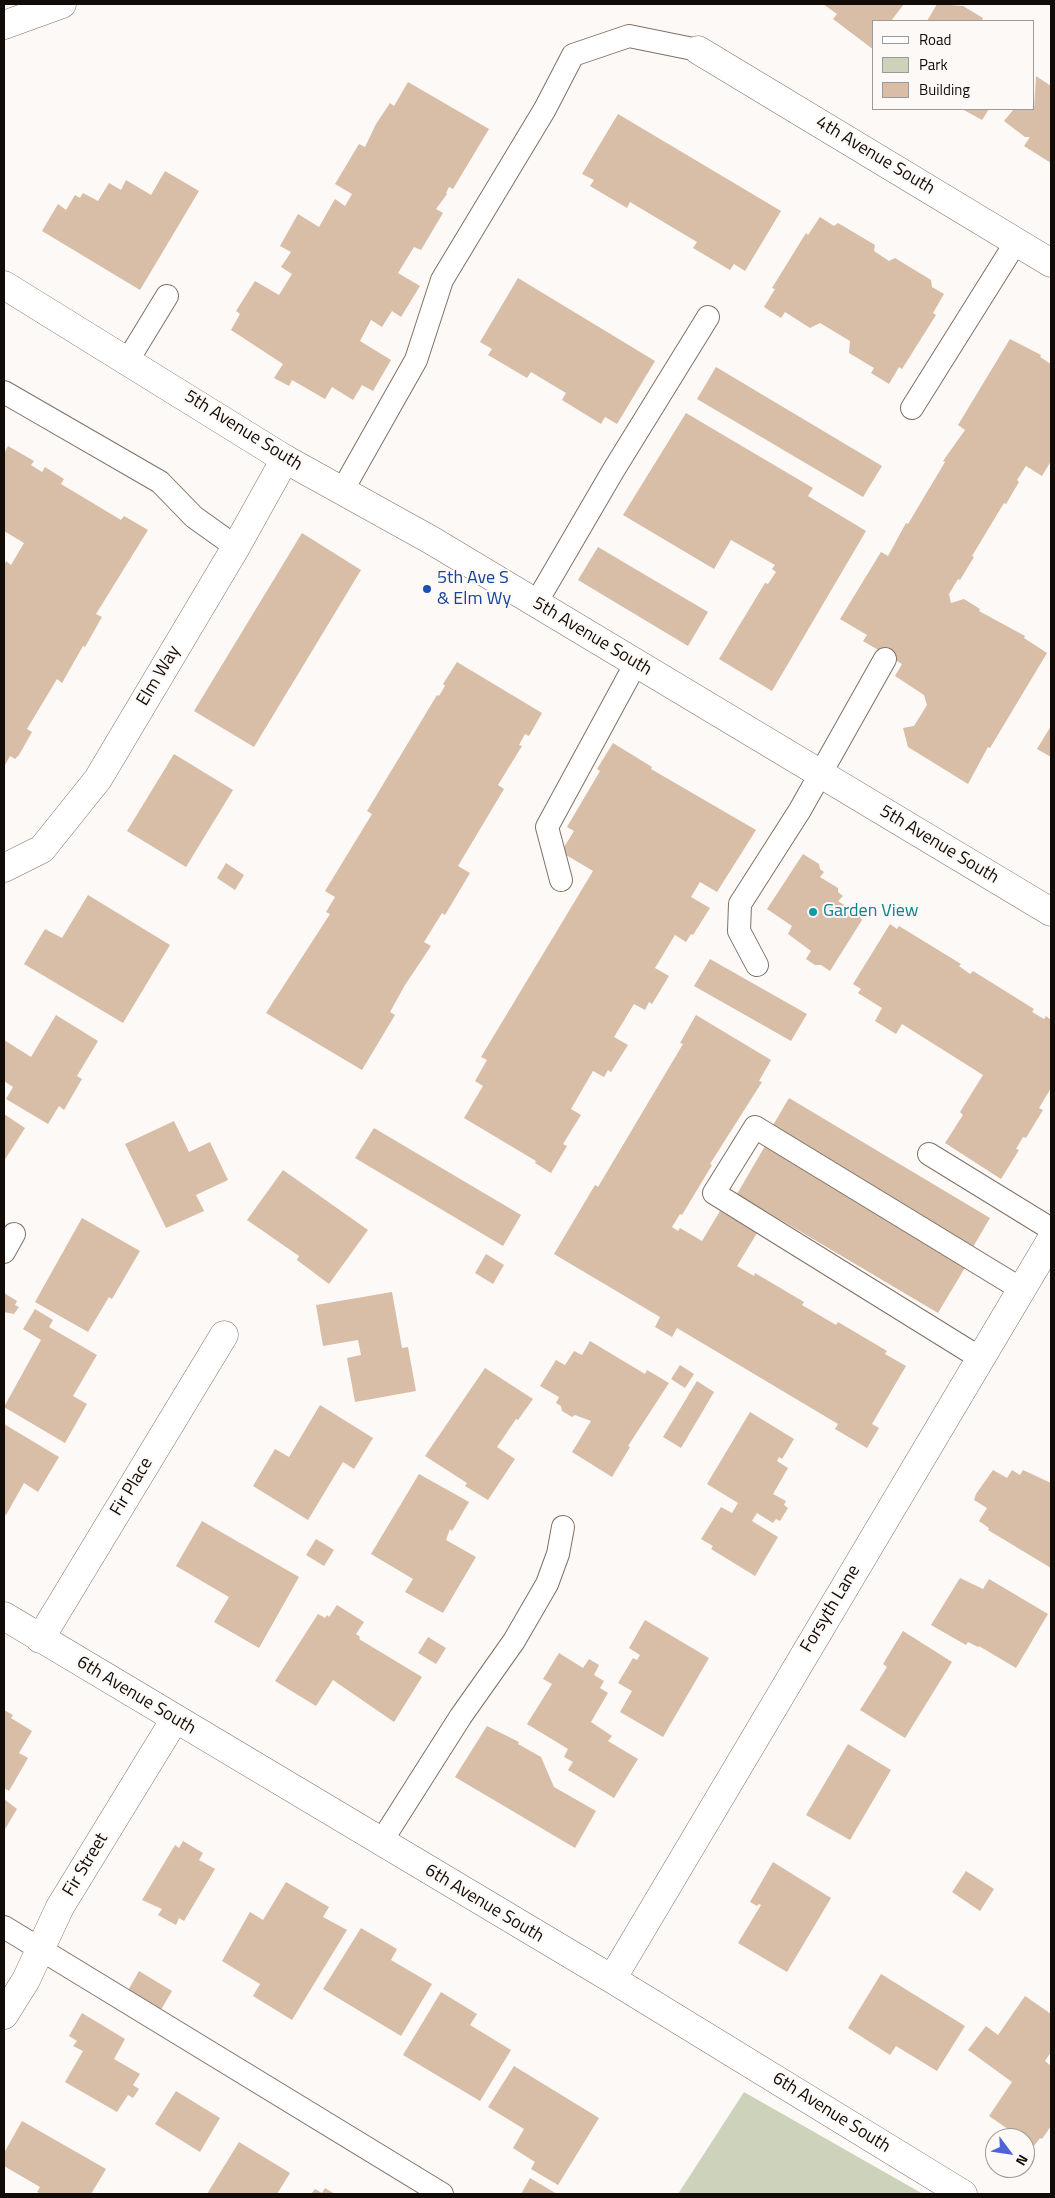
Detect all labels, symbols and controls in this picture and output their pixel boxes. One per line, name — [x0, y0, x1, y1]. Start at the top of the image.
legend — [872, 20, 1035, 110]
text: Road — [919, 28, 951, 51]
text: Park — [919, 53, 948, 76]
text: Building — [919, 78, 970, 101]
street label: 4th Avenue South — [812, 112, 938, 200]
street label: 5th Avenue South — [180, 386, 306, 476]
place label: 5th Ave S & Elm Wy — [437, 568, 511, 610]
marker: 5th Ave S & Elm Wy — [421, 583, 433, 595]
street label: 5th Avenue South — [529, 593, 655, 681]
street label: Elm Way — [133, 642, 185, 710]
street label: 5th Avenue South — [876, 801, 1002, 889]
place label: Garden View — [823, 901, 918, 923]
marker: Garden View — [807, 906, 819, 918]
street label: Fir Place — [106, 1454, 158, 1520]
street label: Forsyth Lane — [796, 1561, 866, 1657]
street label: 6th Avenue South — [73, 1652, 199, 1740]
street label: Fir Street — [59, 1829, 113, 1901]
street label: 6th Avenue South — [421, 1860, 547, 1948]
street label: 6th Avenue South — [768, 2068, 894, 2158]
north arrow — [985, 2128, 1035, 2178]
text: N — [1011, 2151, 1034, 2170]

